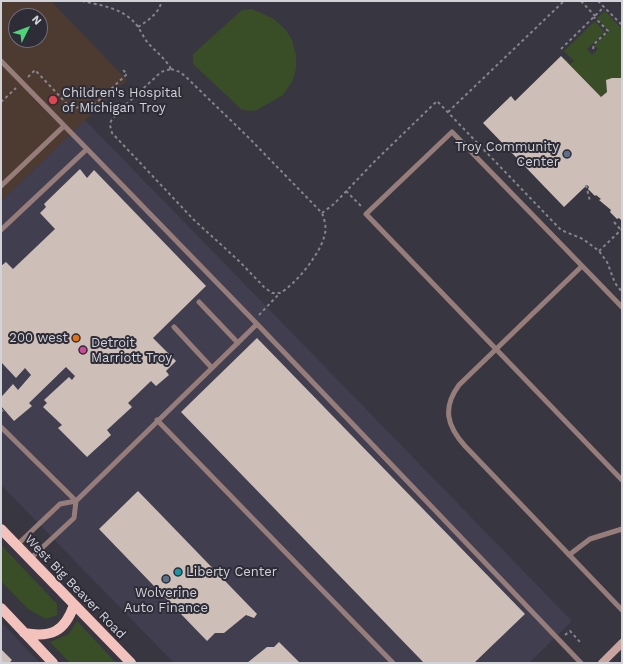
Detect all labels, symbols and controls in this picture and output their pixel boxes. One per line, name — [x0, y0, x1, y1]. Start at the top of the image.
north arrow — [8, 8, 48, 48]
text: N — [29, 13, 44, 28]
place label: Children's Hospital of Michigan Troy — [62, 85, 182, 116]
marker: Children's Hospital of Michigan Troy — [47, 94, 59, 106]
place label: Troy Community Center — [455, 139, 559, 170]
marker: Troy Community Center — [562, 149, 572, 159]
place label: 200 west — [9, 330, 68, 346]
marker: 200 west — [71, 333, 81, 343]
place label: Detroit Marriott Troy — [91, 335, 172, 366]
marker: Detroit Marriott Troy — [78, 345, 88, 355]
street label: West Big Beaver Road — [21, 532, 129, 642]
place label: Liberty Center — [186, 564, 277, 580]
marker: Liberty Center — [173, 567, 183, 577]
marker: Wolverine Auto Finance — [161, 574, 171, 584]
place label: Wolverine Auto Finance — [124, 585, 208, 616]

